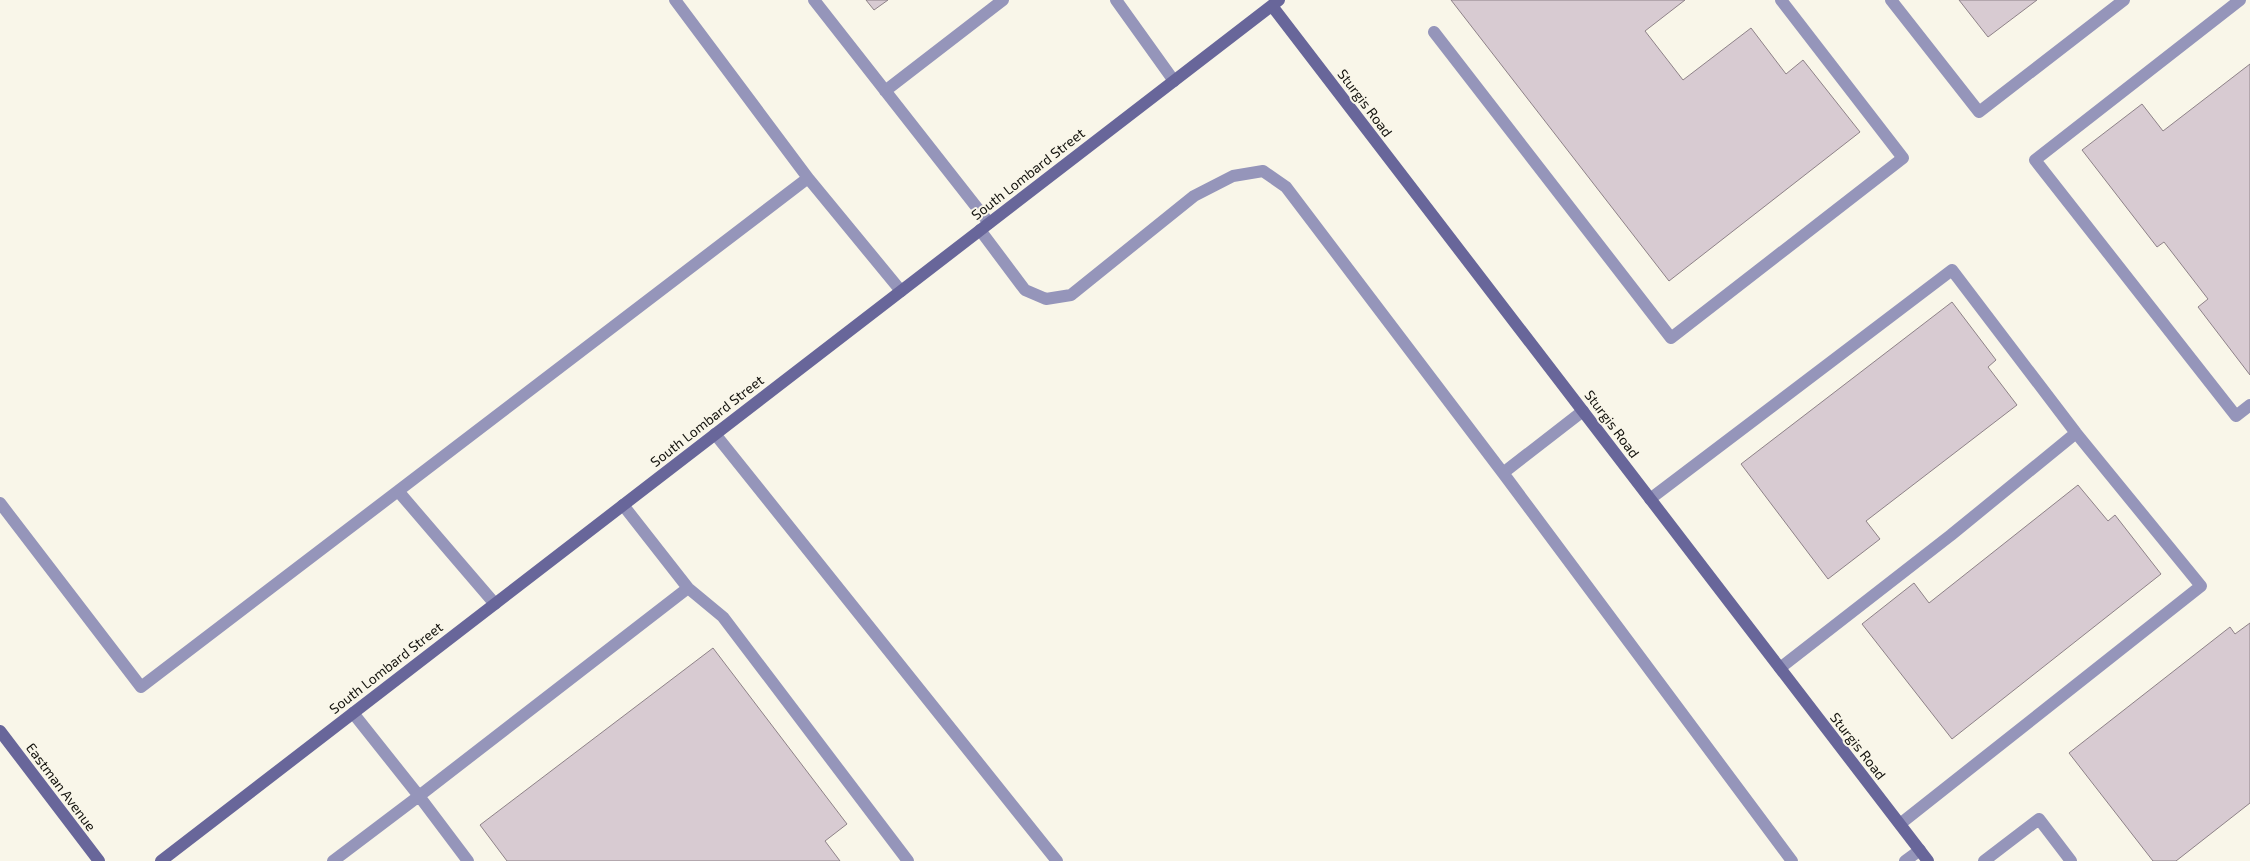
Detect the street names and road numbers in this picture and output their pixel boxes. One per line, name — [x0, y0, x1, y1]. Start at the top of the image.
street label: Sturgis Road — [1334, 65, 1396, 140]
street label: South Lombard Street — [968, 124, 1088, 223]
street label: South Lombard Street — [647, 371, 767, 470]
street label: Sturgis Road — [1581, 386, 1643, 461]
street label: South Lombard Street — [326, 618, 446, 717]
street label: Sturgis Road — [1827, 709, 1890, 783]
street label: Eastman Avenue — [23, 739, 100, 834]

